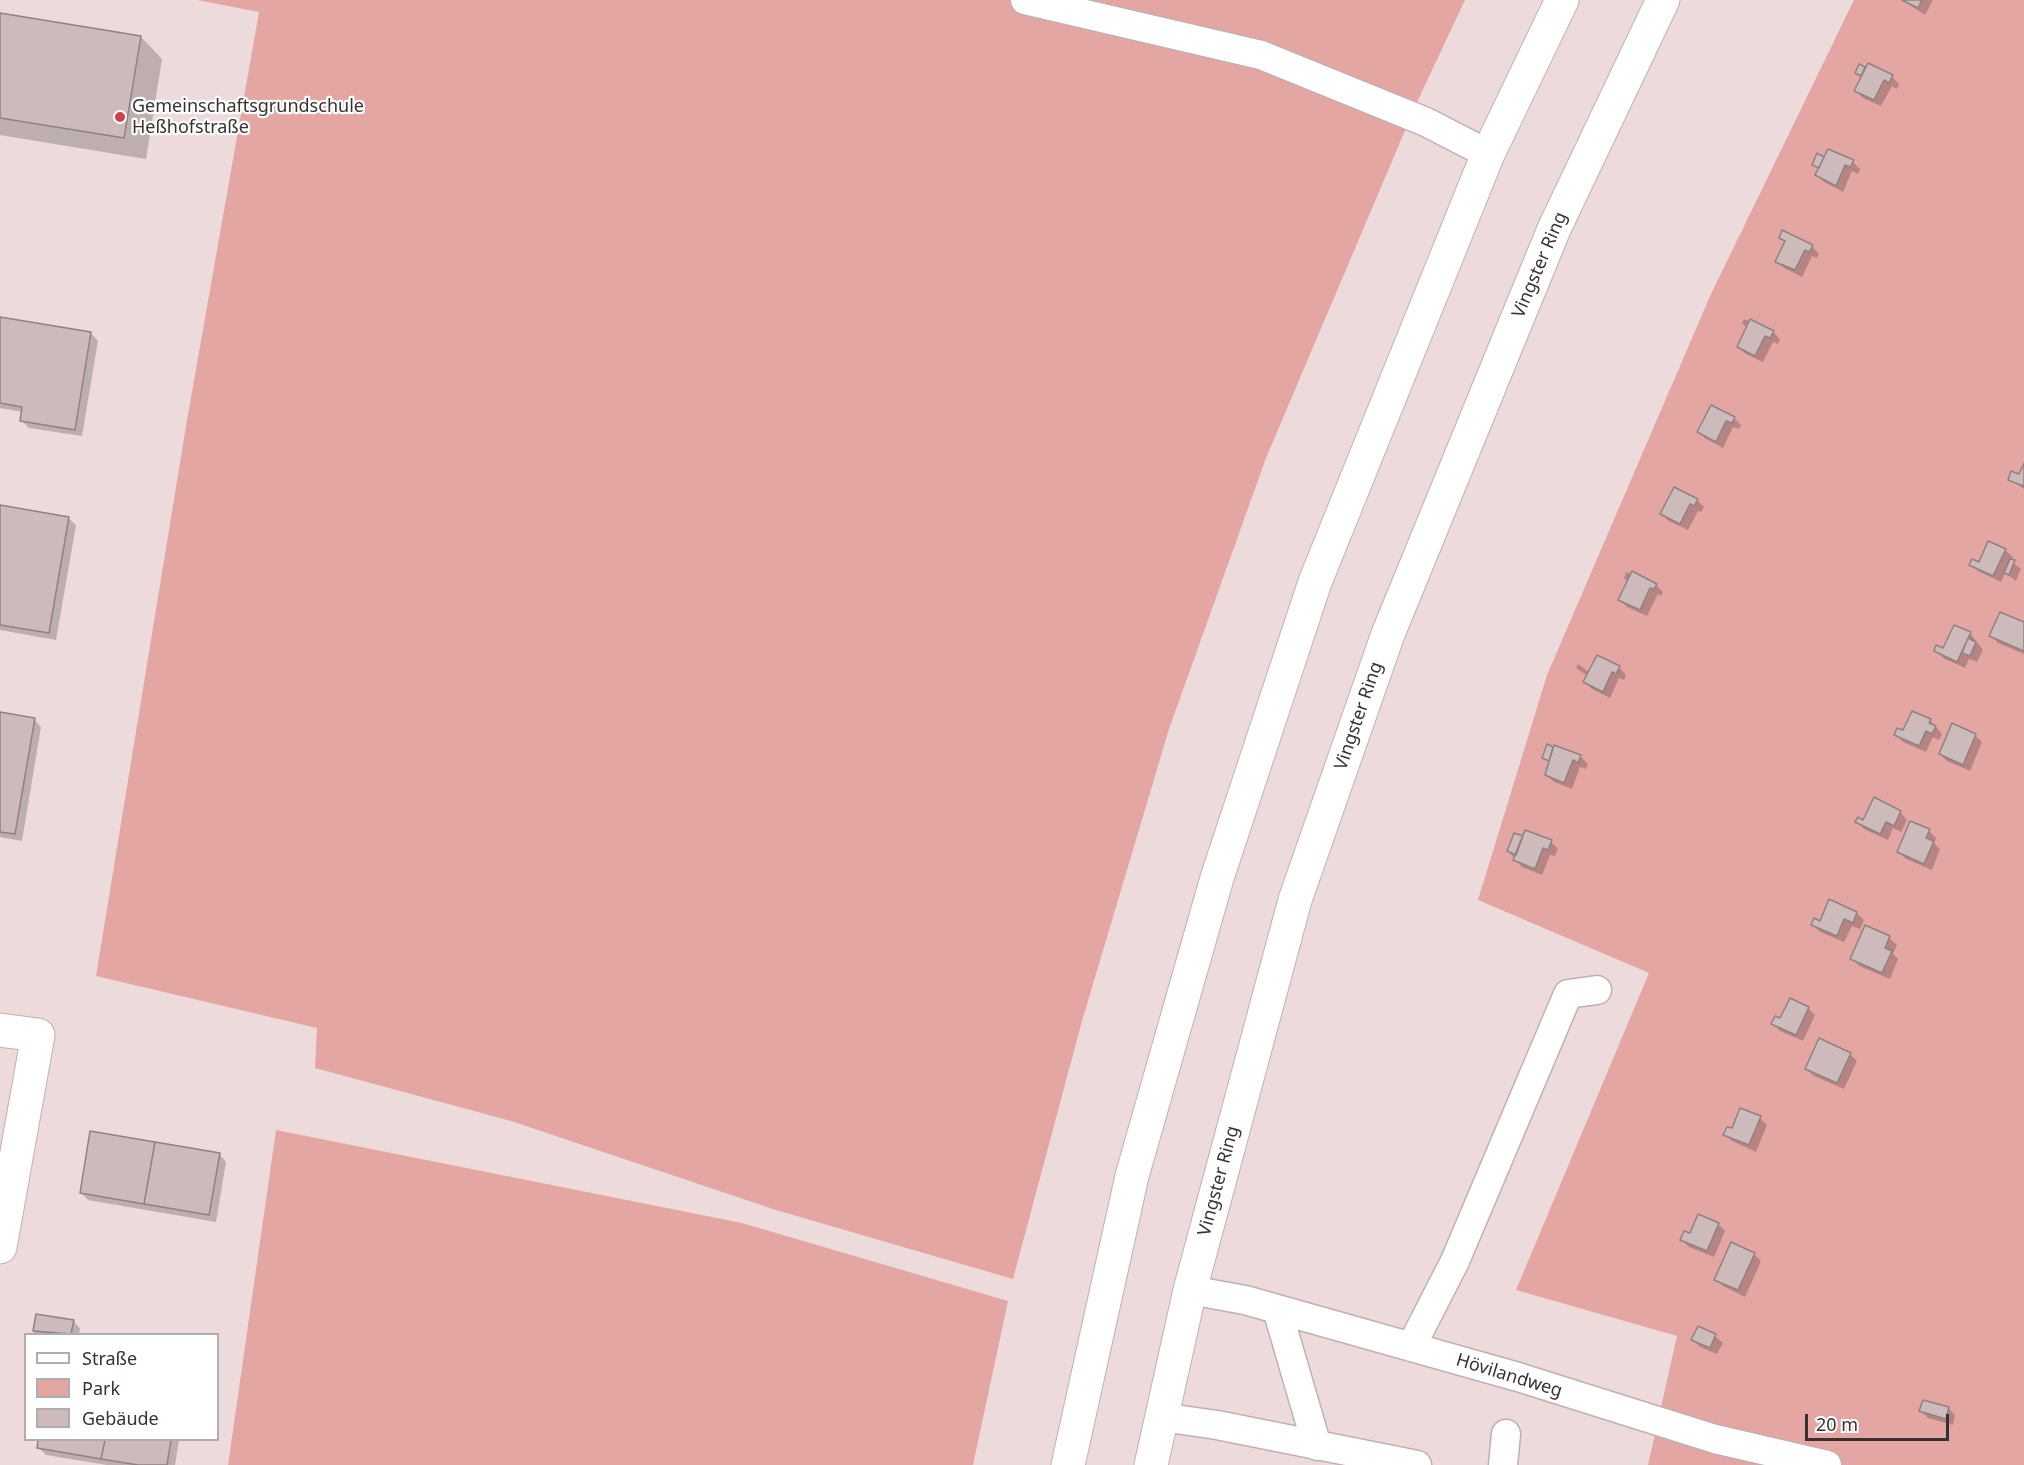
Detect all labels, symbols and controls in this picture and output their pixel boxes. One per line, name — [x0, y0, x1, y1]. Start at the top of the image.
place label: Gemeinschaftsgrundschule Heßhofstraße — [132, 96, 364, 138]
marker: Gemeinschaftsgrundschule Heßhofstraße — [113, 110, 127, 124]
street label: Vingster Ring — [1508, 209, 1572, 321]
street label: Vingster Ring — [1330, 659, 1388, 773]
street label: Vingster Ring — [1194, 1124, 1244, 1238]
legend — [24, 1333, 219, 1441]
text: Straße — [82, 1346, 137, 1370]
street label: Hövilandweg — [1453, 1350, 1565, 1402]
text: Park — [82, 1376, 120, 1400]
scale bar — [1808, 1402, 1952, 1440]
text: Gebäude — [82, 1406, 159, 1430]
text: 20 m — [1816, 1412, 1858, 1436]

